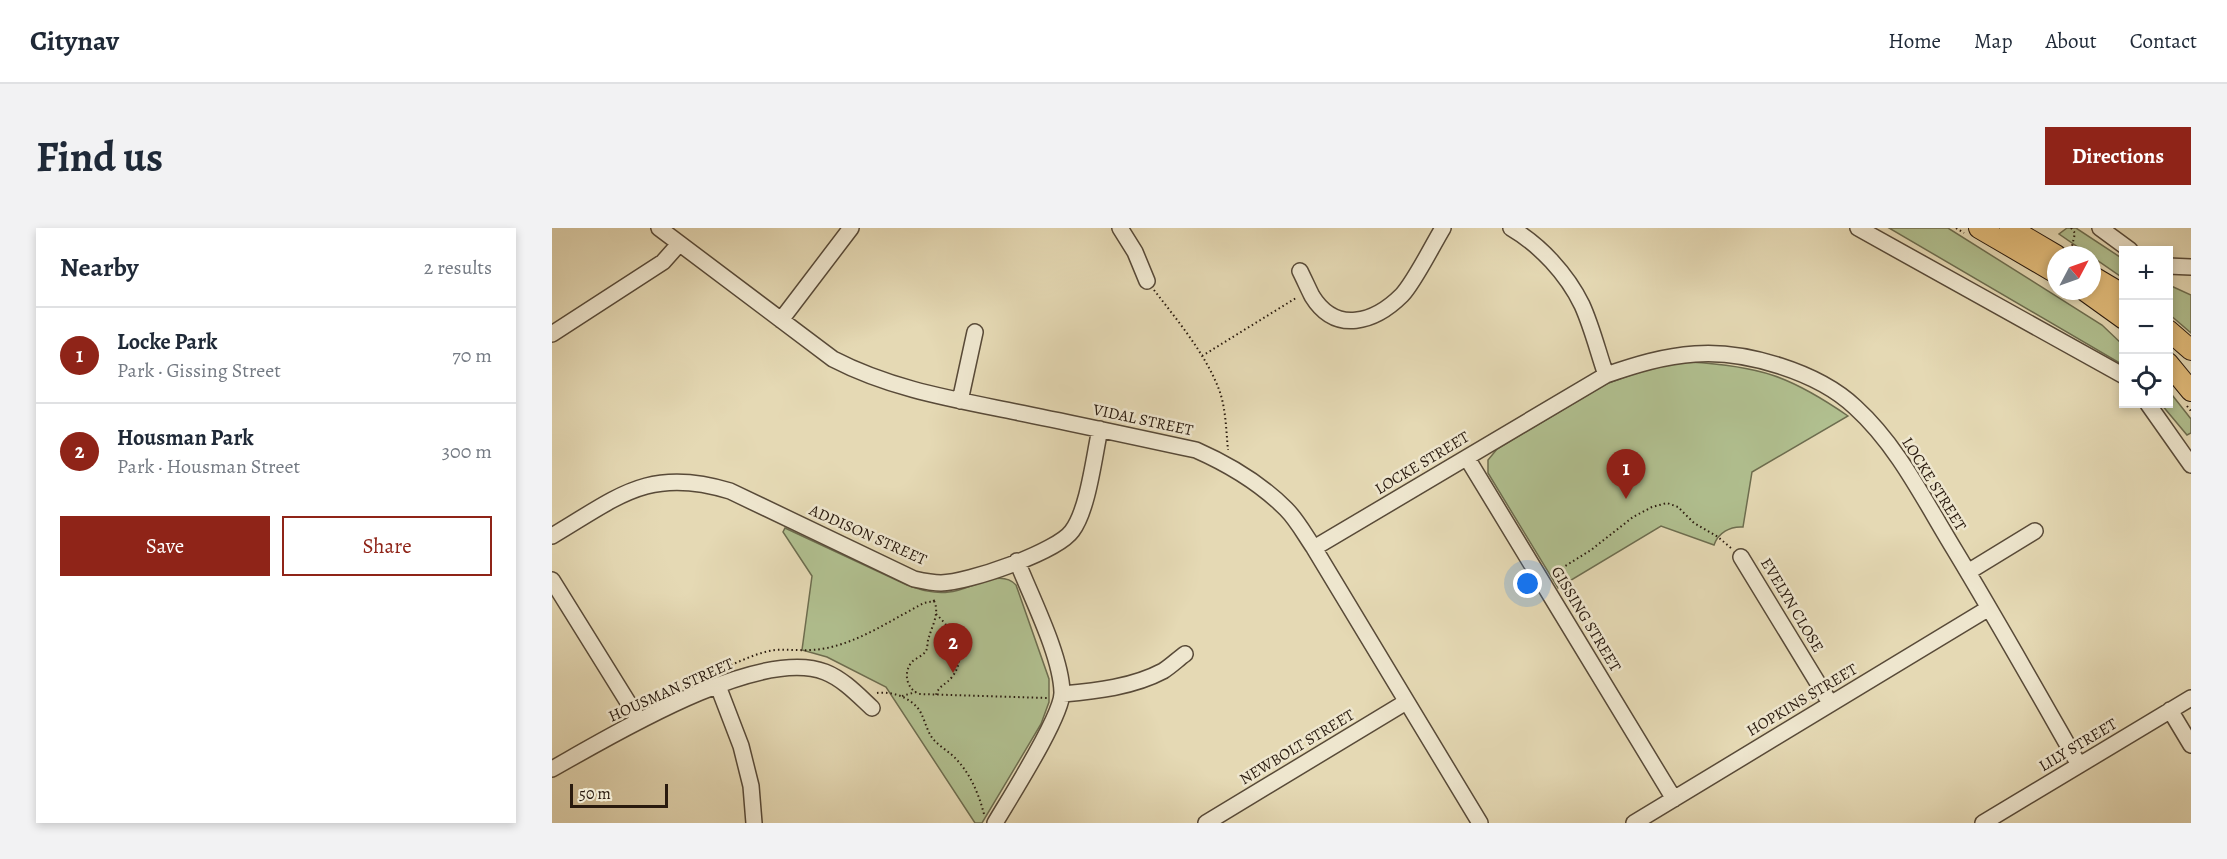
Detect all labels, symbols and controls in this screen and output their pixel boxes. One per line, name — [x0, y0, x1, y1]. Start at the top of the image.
text: Citynav — [30, 22, 119, 60]
text: Home — [1888, 27, 1941, 55]
text: Map — [1974, 27, 2012, 55]
text: About — [2045, 27, 2097, 55]
text: Contact — [2130, 27, 2197, 55]
button: Directions — [2045, 127, 2191, 185]
text: Find us — [36, 128, 163, 185]
north arrow — [2047, 246, 2101, 300]
map controls — [2119, 246, 2173, 408]
button: + — [2119, 246, 2173, 300]
text: Nearby — [60, 250, 139, 285]
text: 2 results — [424, 254, 492, 281]
button: − — [2119, 300, 2173, 354]
text: Locke Park — [117, 327, 217, 357]
text: 1 — [76, 342, 83, 369]
text: 70 m — [452, 342, 492, 369]
button: locate — [2119, 354, 2173, 408]
text: Park · Gissing Street — [117, 357, 281, 384]
street label: VIDAL STREET — [1090, 398, 1195, 441]
text: Housman Park — [117, 423, 254, 453]
street label: LOCKE STREET — [1371, 426, 1474, 500]
street label: LOCKE STREET — [1896, 433, 1972, 535]
text: 2 — [75, 438, 84, 465]
text: 300 m — [442, 438, 492, 465]
pin: 1 — [1606, 450, 1646, 499]
text: Park · Housman Street — [117, 453, 300, 480]
street label: ADDISON STREET — [805, 499, 930, 571]
button: Save — [60, 516, 270, 576]
button: Share — [282, 516, 492, 576]
street label: EVELYN CLOSE — [1755, 554, 1829, 656]
street label: GISSING STREET — [1546, 562, 1626, 676]
your location — [1513, 569, 1542, 598]
pin: 2 — [934, 624, 972, 673]
street label: HOUSMAN STREET — [605, 652, 737, 727]
street label: HOPKINS STREET — [1743, 658, 1862, 742]
street label: NEWBOLT STREET — [1235, 704, 1359, 790]
street label: LILY STREET — [2035, 713, 2121, 777]
scale bar — [570, 781, 668, 808]
text: 50 m — [579, 783, 611, 805]

